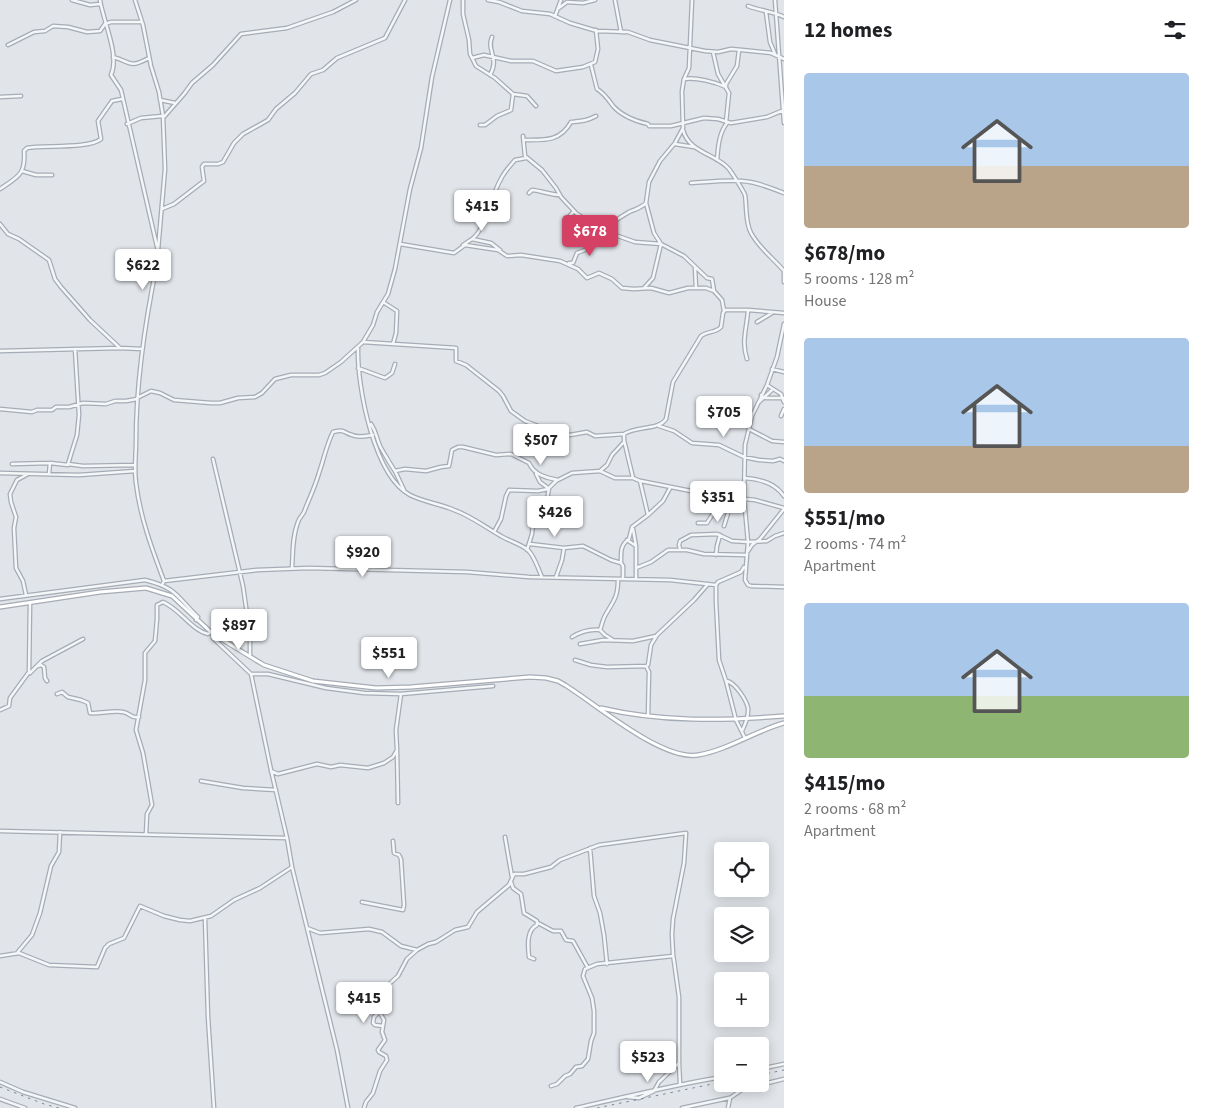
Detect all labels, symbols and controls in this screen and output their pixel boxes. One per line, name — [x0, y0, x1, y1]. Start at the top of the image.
text: 12 homes — [804, 15, 892, 45]
icon: filters — [1161, 16, 1189, 44]
icon: home — [952, 106, 1042, 196]
pin: $415 — [452, 190, 512, 232]
text: $415 — [465, 195, 499, 217]
pin: $678 — [560, 214, 620, 257]
text: $678 — [573, 220, 607, 242]
text: $678/mo — [804, 238, 885, 268]
pin: $622 — [113, 248, 173, 291]
text: $622 — [126, 254, 160, 276]
text: 5 rooms · 128 m² — [804, 268, 914, 290]
text: House — [804, 290, 846, 312]
icon: home — [952, 371, 1042, 461]
pin: $705 — [694, 396, 754, 438]
text: $705 — [707, 401, 741, 423]
pin: $507 — [511, 424, 571, 466]
text: $507 — [524, 429, 558, 451]
pin: $351 — [688, 480, 748, 523]
text: $351 — [701, 486, 735, 508]
pin: $426 — [525, 496, 585, 538]
text: $426 — [538, 501, 572, 523]
text: $551/mo — [804, 503, 885, 533]
text: 2 rooms · 74 m² — [804, 533, 906, 555]
pin: $920 — [333, 536, 393, 578]
text: $920 — [346, 541, 380, 563]
text: Apartment — [804, 555, 876, 577]
pin: $897 — [209, 608, 269, 651]
text: $897 — [222, 614, 256, 636]
pin: $551 — [359, 636, 419, 679]
icon: home — [952, 636, 1042, 726]
text: $551 — [372, 642, 406, 664]
text: $415/mo — [804, 768, 885, 798]
text: 2 rooms · 68 m² — [804, 798, 906, 820]
text: Apartment — [804, 820, 876, 842]
map controls — [714, 842, 769, 1092]
button: locate — [714, 842, 769, 897]
button: layers — [714, 907, 769, 962]
button: + — [714, 972, 769, 1027]
pin: $415 — [334, 982, 394, 1024]
text: $415 — [347, 987, 381, 1009]
button: − — [714, 1037, 769, 1092]
pin: $523 — [618, 1040, 678, 1083]
text: $523 — [631, 1046, 665, 1068]

